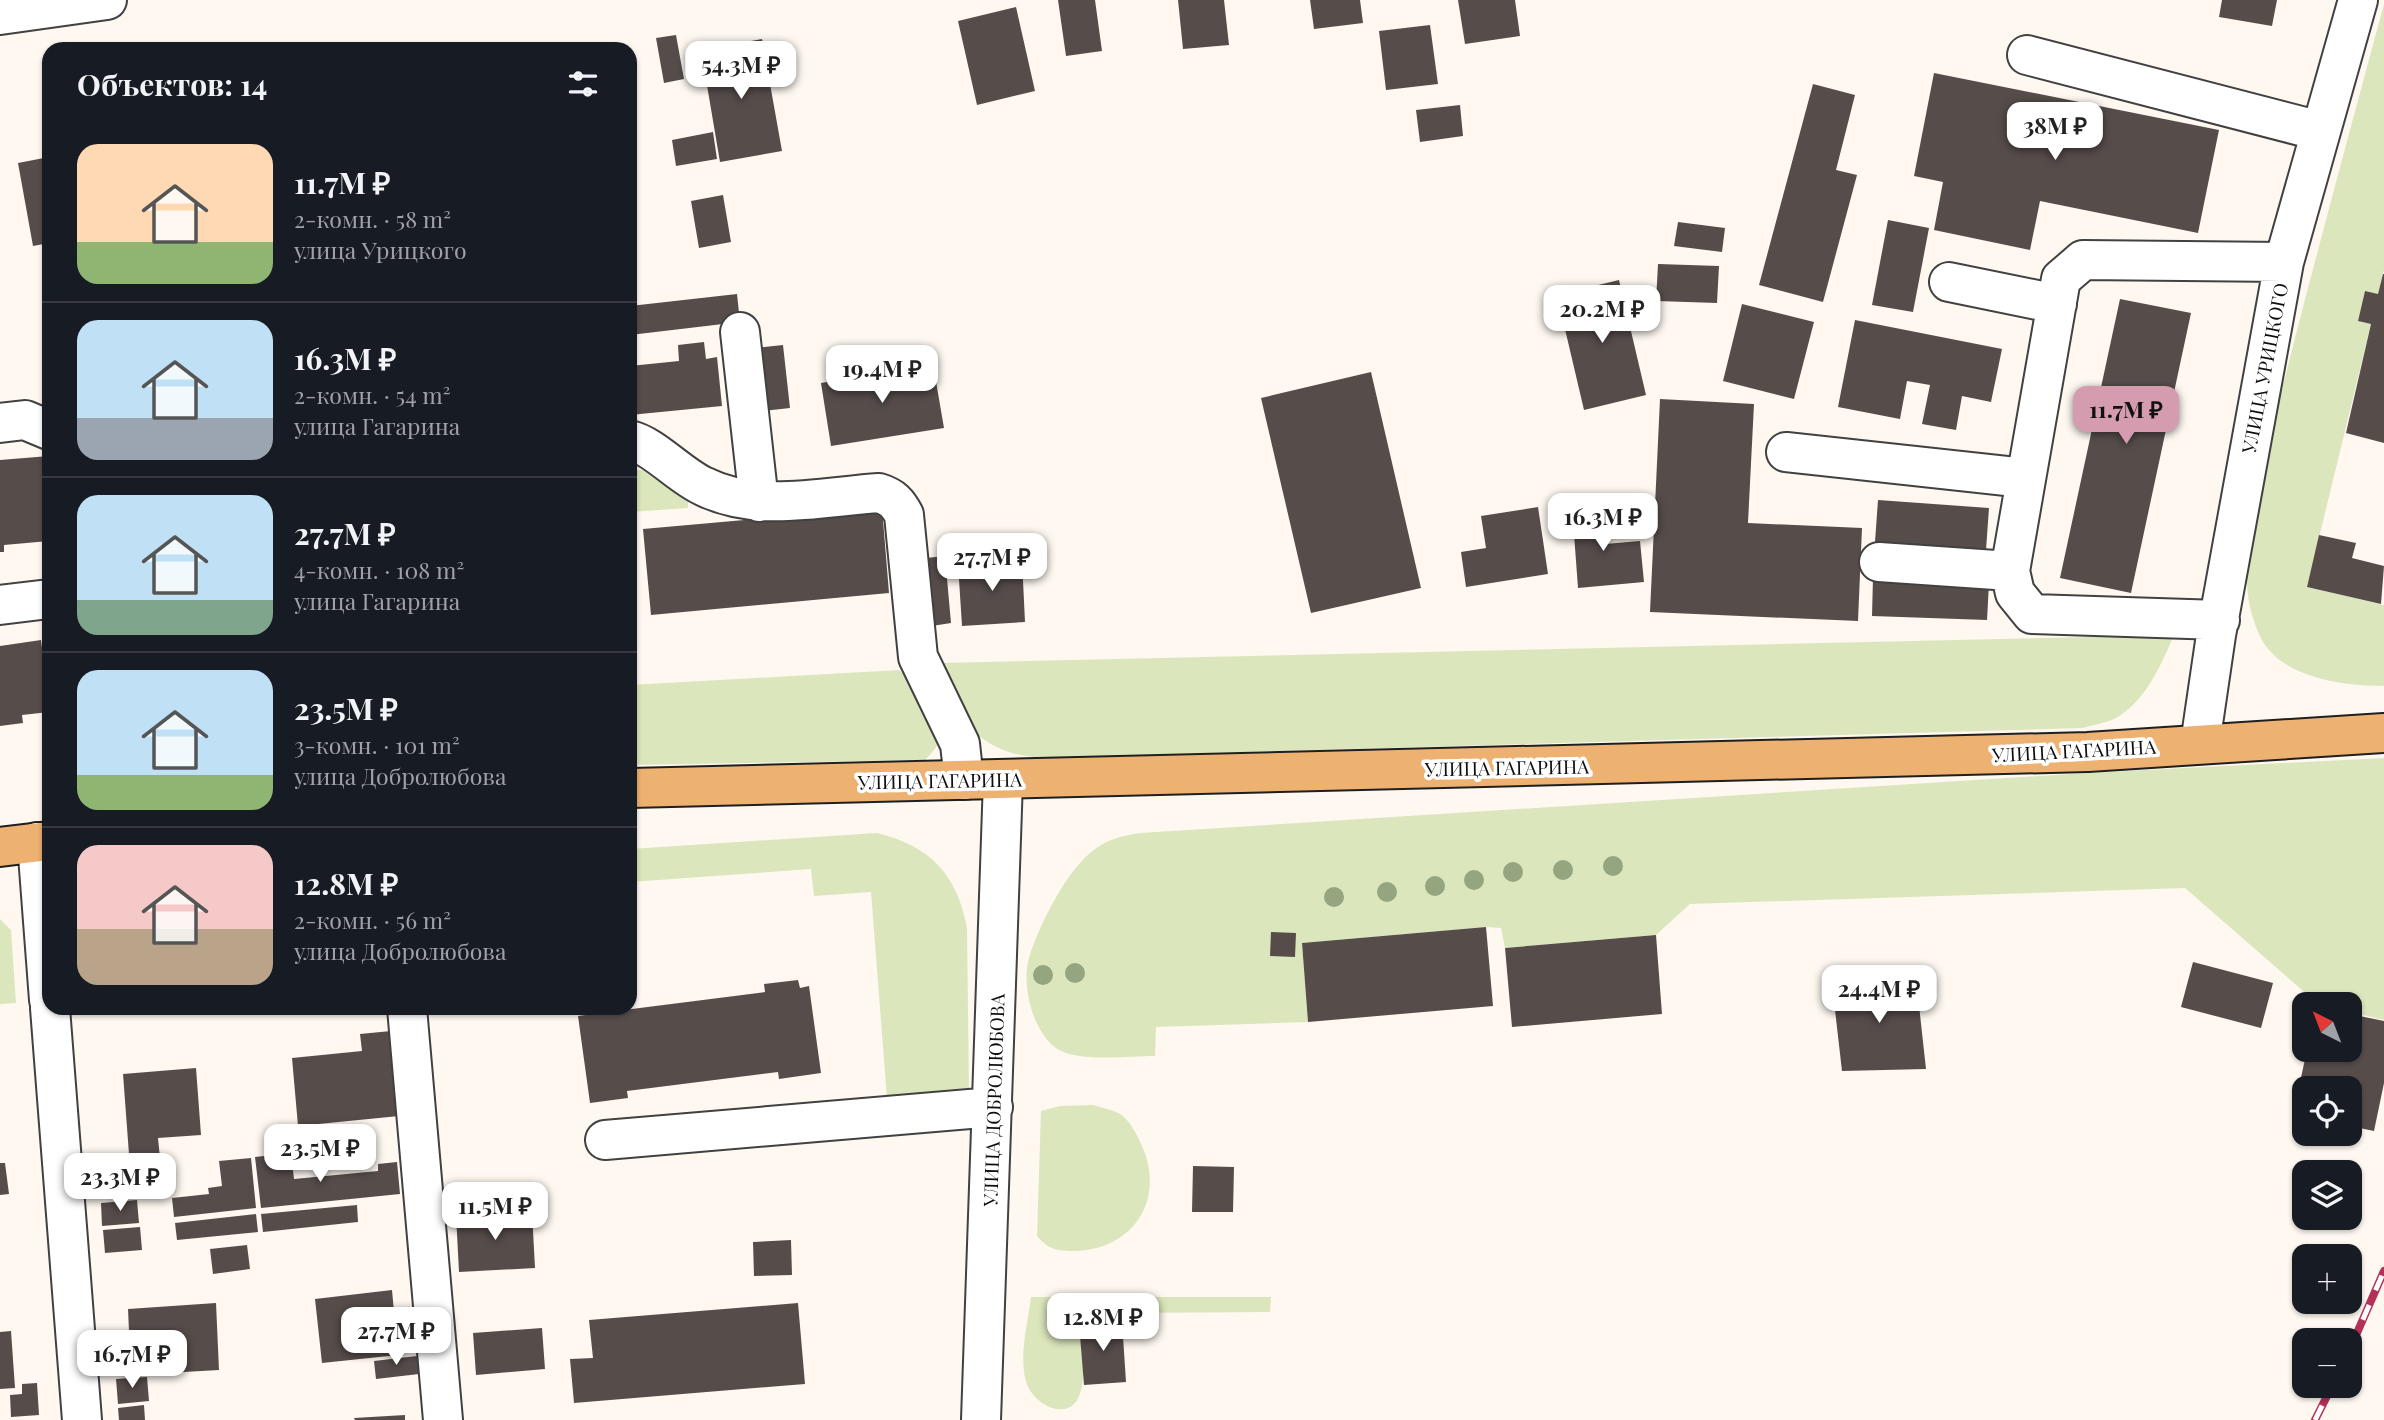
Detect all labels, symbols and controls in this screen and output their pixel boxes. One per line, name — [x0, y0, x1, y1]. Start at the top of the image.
pin: 54.3M ₽ — [676, 42, 806, 101]
text: 54.3M ₽ — [701, 48, 781, 79]
text: Объектов: 14 — [77, 64, 267, 104]
icon: filters — [564, 65, 602, 103]
pin: 38M ₽ — [2006, 102, 2104, 162]
text: 38M ₽ — [2023, 109, 2087, 140]
text: 11.7M ₽ — [294, 162, 390, 202]
icon: home — [133, 172, 217, 256]
text: 2-комн. · 58 m² — [294, 203, 451, 234]
text: улица Урицкого — [294, 234, 467, 265]
street label: УЛИЦА УРИЦКОГО — [2235, 281, 2293, 456]
pin: 20.2M ₽ — [1537, 286, 1667, 345]
text: 20.2M ₽ — [1559, 292, 1645, 323]
text: 16.3M ₽ — [294, 338, 396, 378]
pin: 19.4M ₽ — [817, 346, 947, 405]
icon: home — [133, 348, 217, 432]
text: 19.4M ₽ — [842, 352, 922, 383]
text: 2-комн. · 54 m² — [294, 379, 450, 410]
pin: 11.7M ₽ — [2061, 386, 2191, 446]
text: 11.7M ₽ — [2089, 393, 2163, 424]
text: улица Гагарина — [294, 410, 460, 441]
pin: 16.3M ₽ — [1538, 494, 1668, 553]
text: 16.3M ₽ — [1564, 500, 1642, 531]
text: 27.7M ₽ — [294, 513, 396, 553]
icon: home — [133, 523, 217, 607]
pin: 27.7M ₽ — [927, 534, 1057, 593]
text: 27.7M ₽ — [953, 540, 1031, 571]
text: 4-комн. · 108 m² — [294, 554, 464, 585]
text: улица Гагарина — [294, 585, 460, 616]
text: 23.5M ₽ — [294, 688, 398, 728]
icon: home — [133, 698, 217, 782]
text: 3-комн. · 101 m² — [294, 729, 460, 760]
street label: УЛИЦА ГАГАРИНА — [1990, 733, 2158, 767]
street label: УЛИЦА ГАГАРИНА — [1424, 753, 1590, 781]
text: улица Добролюбова — [294, 760, 506, 791]
street label: УЛИЦА ГАГАРИНА — [857, 766, 1023, 794]
text: 12.8M ₽ — [294, 863, 398, 903]
icon: home — [133, 873, 217, 957]
text: 2-комн. · 56 m² — [294, 904, 451, 935]
text: улица Добролюбова — [294, 935, 506, 966]
pin: 24.4M ₽ — [1814, 965, 1944, 1025]
text: 24.4M ₽ — [1838, 972, 1920, 1003]
street label: УЛИЦА ДОБРОЛЮБОВА — [976, 992, 1010, 1208]
north arrow — [2292, 992, 2362, 1062]
map controls — [2292, 992, 2362, 1398]
button: locate — [2292, 1076, 2362, 1146]
pin: 23.5M ₽ — [255, 1124, 385, 1184]
text: 23.5M ₽ — [280, 1131, 360, 1162]
pin: 23.3M ₽ — [55, 1154, 185, 1213]
text: 23.3M ₽ — [80, 1160, 160, 1191]
button: layers — [2292, 1160, 2362, 1230]
pin: 11.5M ₽ — [430, 1182, 560, 1242]
text: 11.5M ₽ — [458, 1189, 532, 1220]
button: + — [2292, 1244, 2362, 1314]
pin: 12.8M ₽ — [1038, 1294, 1168, 1353]
text: 12.8M ₽ — [1063, 1300, 1143, 1331]
pin: 27.7M ₽ — [331, 1308, 461, 1367]
text: 27.7M ₽ — [357, 1314, 435, 1345]
button: − — [2292, 1328, 2362, 1398]
pin: 16.7M ₽ — [67, 1330, 197, 1390]
text: 16.7M ₽ — [93, 1337, 171, 1368]

